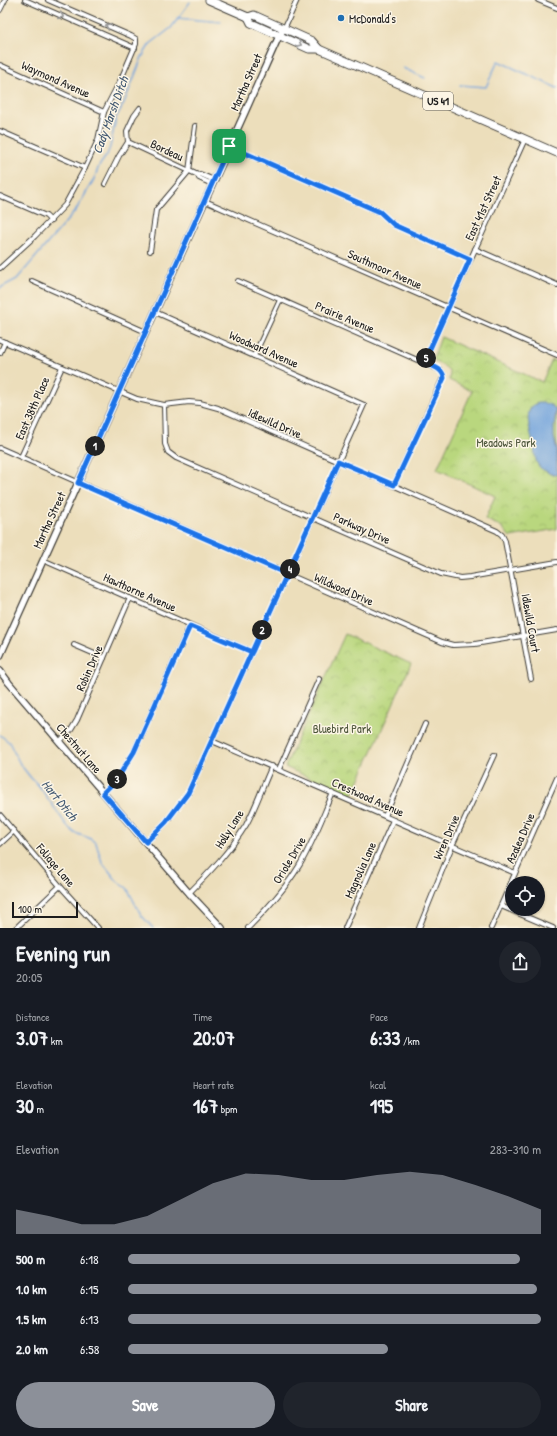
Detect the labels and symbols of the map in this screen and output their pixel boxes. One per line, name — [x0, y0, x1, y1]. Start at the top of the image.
place label: McDonald's — [349, 10, 396, 27]
one-way arrow — [58, 11, 65, 19]
marker: McDonald's — [336, 13, 346, 23]
one-way arrow — [105, 23, 113, 31]
one-way arrow — [295, 40, 302, 48]
street label: Martha Street — [226, 50, 267, 113]
street label: Waymond Avenue — [19, 56, 93, 102]
water label: Cady Marsh Ditch — [88, 72, 133, 156]
road number: US 41 — [423, 92, 453, 110]
pin — [212, 129, 246, 163]
street label: Bordeau — [148, 135, 186, 165]
street label: East 41st Street — [461, 172, 506, 243]
street label: Southmoor Avenue — [345, 245, 425, 293]
street label: Prairie Avenue — [313, 297, 378, 337]
street label: Woodward Avenue — [227, 326, 302, 372]
pin: 5 — [416, 348, 436, 368]
street label: East 38th Place — [11, 374, 54, 442]
street label: Idlewild Drive — [246, 404, 305, 442]
park label: Meadows Park — [476, 434, 536, 451]
pin: 1 — [85, 436, 105, 456]
street label: Martha Street — [28, 488, 70, 551]
street label: Parkway Drive — [331, 508, 393, 548]
pin: 4 — [280, 559, 300, 579]
street label: Hawthorne Avenue — [101, 568, 179, 616]
street label: Wildwood Drive — [312, 568, 377, 610]
street label: Idlewild Court — [517, 592, 545, 655]
pin: 2 — [252, 620, 272, 640]
street label: Robin Drive — [71, 642, 107, 694]
street label: Chestnut Lane — [52, 719, 106, 777]
park label: Bluebird Park — [313, 720, 371, 737]
pin: 3 — [107, 769, 127, 789]
street label: Crestwood Avenue — [329, 773, 407, 821]
water label: Hart Dtich — [38, 776, 83, 825]
street label: Holly Lane — [210, 806, 248, 852]
street label: Azalea Drive — [501, 810, 539, 866]
street label: Wren Drive — [429, 812, 464, 862]
street label: Oriole Drive — [268, 833, 310, 887]
street label: Foliage Lane — [32, 839, 79, 891]
street label: Magnolia Lane — [340, 839, 380, 901]
scale bar — [12, 900, 78, 919]

